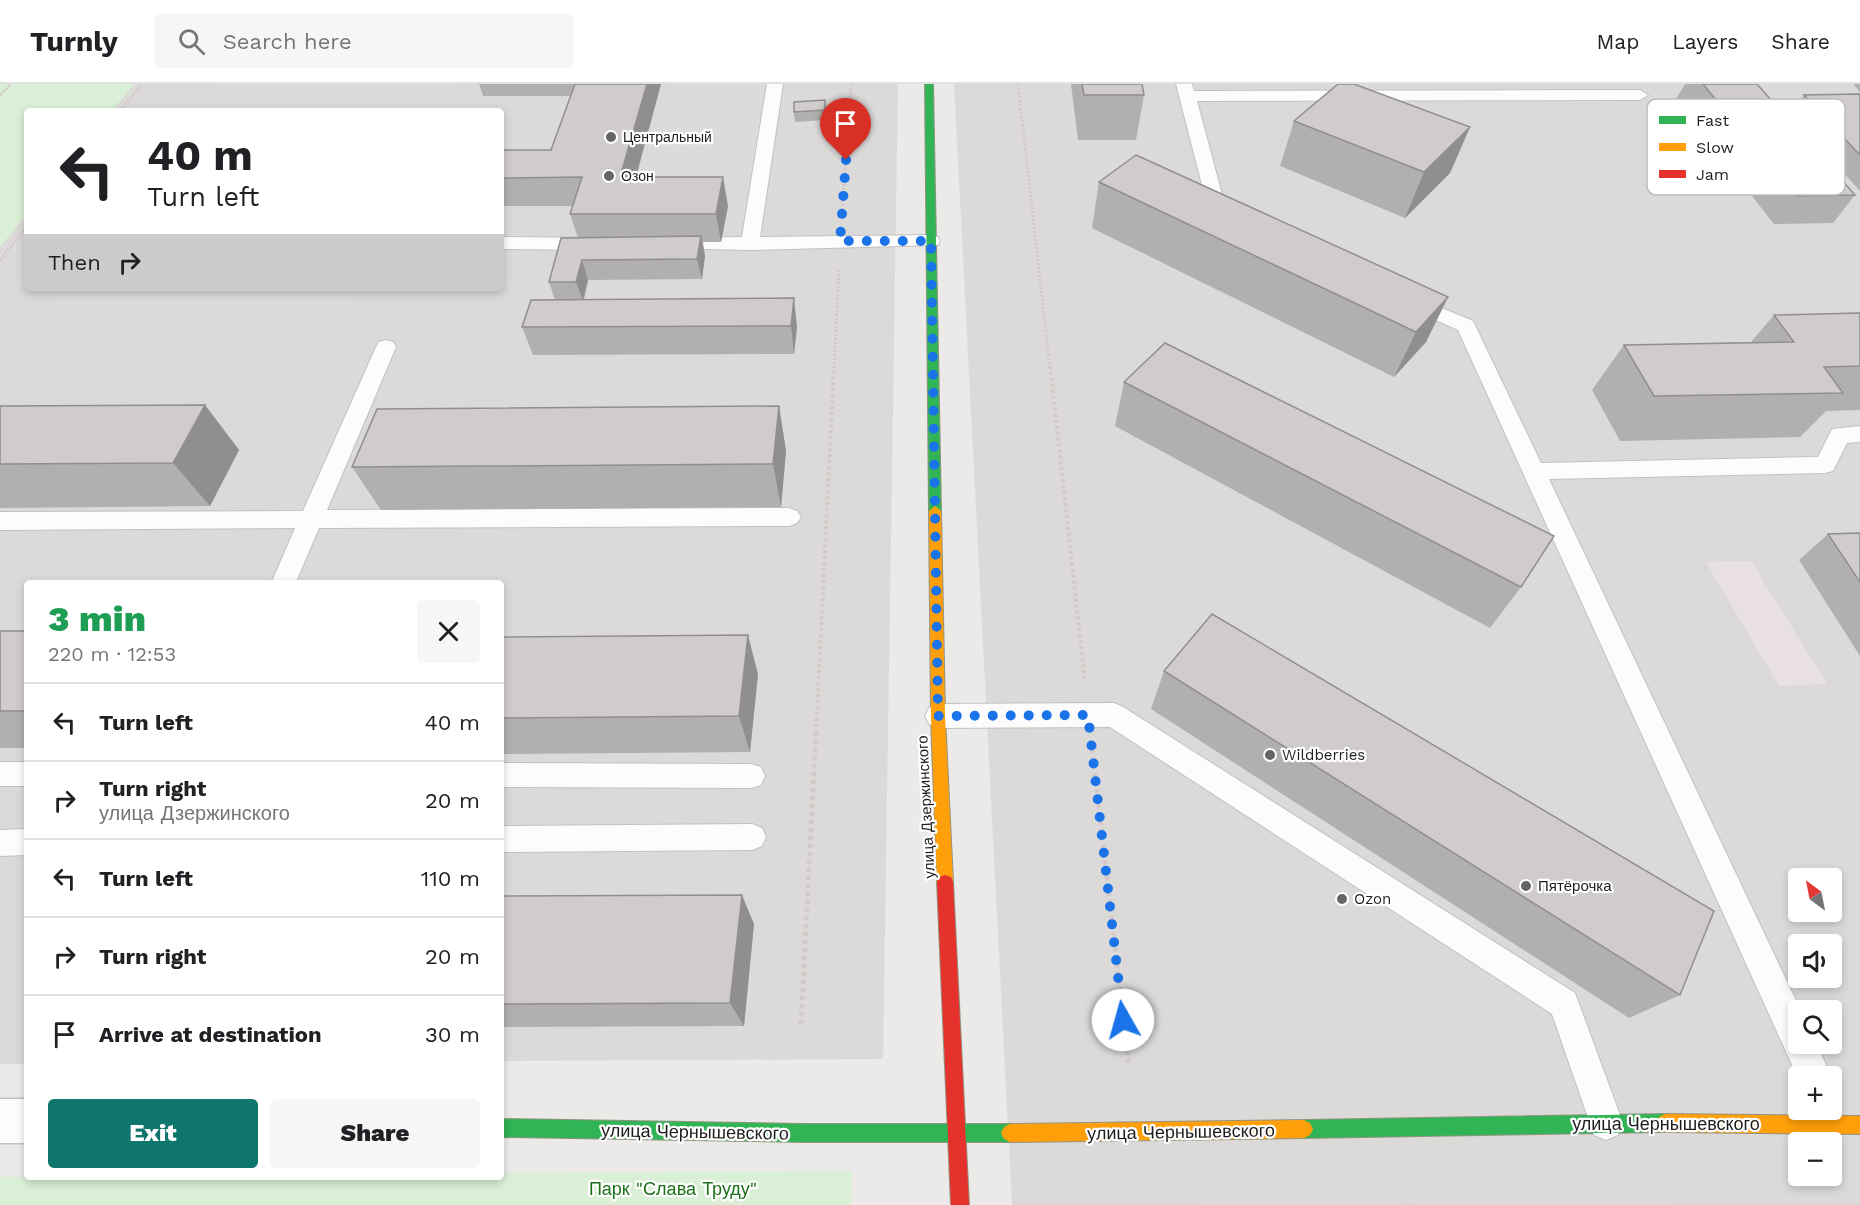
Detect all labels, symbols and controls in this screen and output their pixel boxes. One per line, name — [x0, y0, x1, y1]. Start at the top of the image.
search box — [154, 14, 574, 68]
text: Turnly — [30, 25, 118, 58]
icon: search — [175, 25, 208, 58]
text: Search here — [223, 29, 352, 54]
text: Map — [1596, 29, 1639, 54]
text: Layers — [1672, 29, 1738, 54]
text: Share — [1771, 29, 1830, 54]
pin — [820, 98, 871, 160]
legend — [1647, 99, 1845, 195]
icon: arrive — [829, 107, 862, 140]
text: Fast — [1696, 111, 1729, 130]
place label: Центральный — [623, 129, 712, 145]
marker: Центральный — [604, 130, 618, 144]
text: 40 m — [147, 131, 253, 180]
icon: left — [48, 132, 126, 210]
text: Slow — [1696, 138, 1734, 157]
text: Jam — [1696, 165, 1729, 184]
place label: Озон — [621, 168, 654, 184]
marker: Озон — [602, 169, 616, 183]
text: Turn left — [147, 181, 259, 213]
icon: right — [113, 246, 146, 279]
text: Then — [48, 250, 101, 275]
text: 3 min — [48, 598, 146, 640]
button: close — [417, 600, 480, 663]
text: 220 m · 12:53 — [48, 642, 176, 666]
icon: left — [48, 706, 81, 739]
text: Turn left — [99, 710, 193, 735]
text: 40 m — [424, 710, 480, 735]
street label: улица Дзержинского — [913, 735, 939, 879]
place label: Wildberries — [1282, 746, 1365, 764]
marker: Wildberries — [1263, 748, 1277, 762]
text: Turn right — [99, 776, 206, 801]
icon: right — [48, 784, 81, 817]
text: 20 m — [425, 788, 480, 813]
text: улица Дзержинского — [99, 801, 290, 825]
icon: left — [48, 862, 81, 895]
text: Turn left — [99, 866, 193, 891]
text: 110 m — [421, 866, 480, 891]
north arrow — [1788, 868, 1842, 922]
map controls — [1788, 868, 1842, 1186]
place label: Пятёрочка — [1538, 877, 1612, 895]
marker: Пятёрочка — [1519, 879, 1533, 893]
place label: Ozon — [1354, 890, 1391, 908]
marker: Ozon — [1335, 892, 1349, 906]
button: sound — [1788, 934, 1842, 988]
icon: right — [48, 940, 81, 973]
text: Turn right — [99, 944, 206, 969]
text: 20 m — [425, 944, 480, 969]
position arrow — [1091, 988, 1155, 1052]
button: search — [1788, 1000, 1842, 1054]
icon: arrive — [48, 1018, 81, 1051]
text: Arrive at destination — [99, 1022, 322, 1047]
text: 30 m — [425, 1022, 480, 1047]
button: + — [1788, 1066, 1842, 1120]
button: Exit — [48, 1099, 258, 1168]
button: Share — [270, 1099, 480, 1168]
street label: улица Чернышевского — [1572, 1113, 1760, 1134]
street label: улица Чернышевского — [601, 1119, 789, 1144]
street label: улица Чернышевского — [1087, 1119, 1275, 1144]
button: − — [1788, 1132, 1842, 1186]
park label: Парк "Слава Труду" — [589, 1178, 757, 1199]

